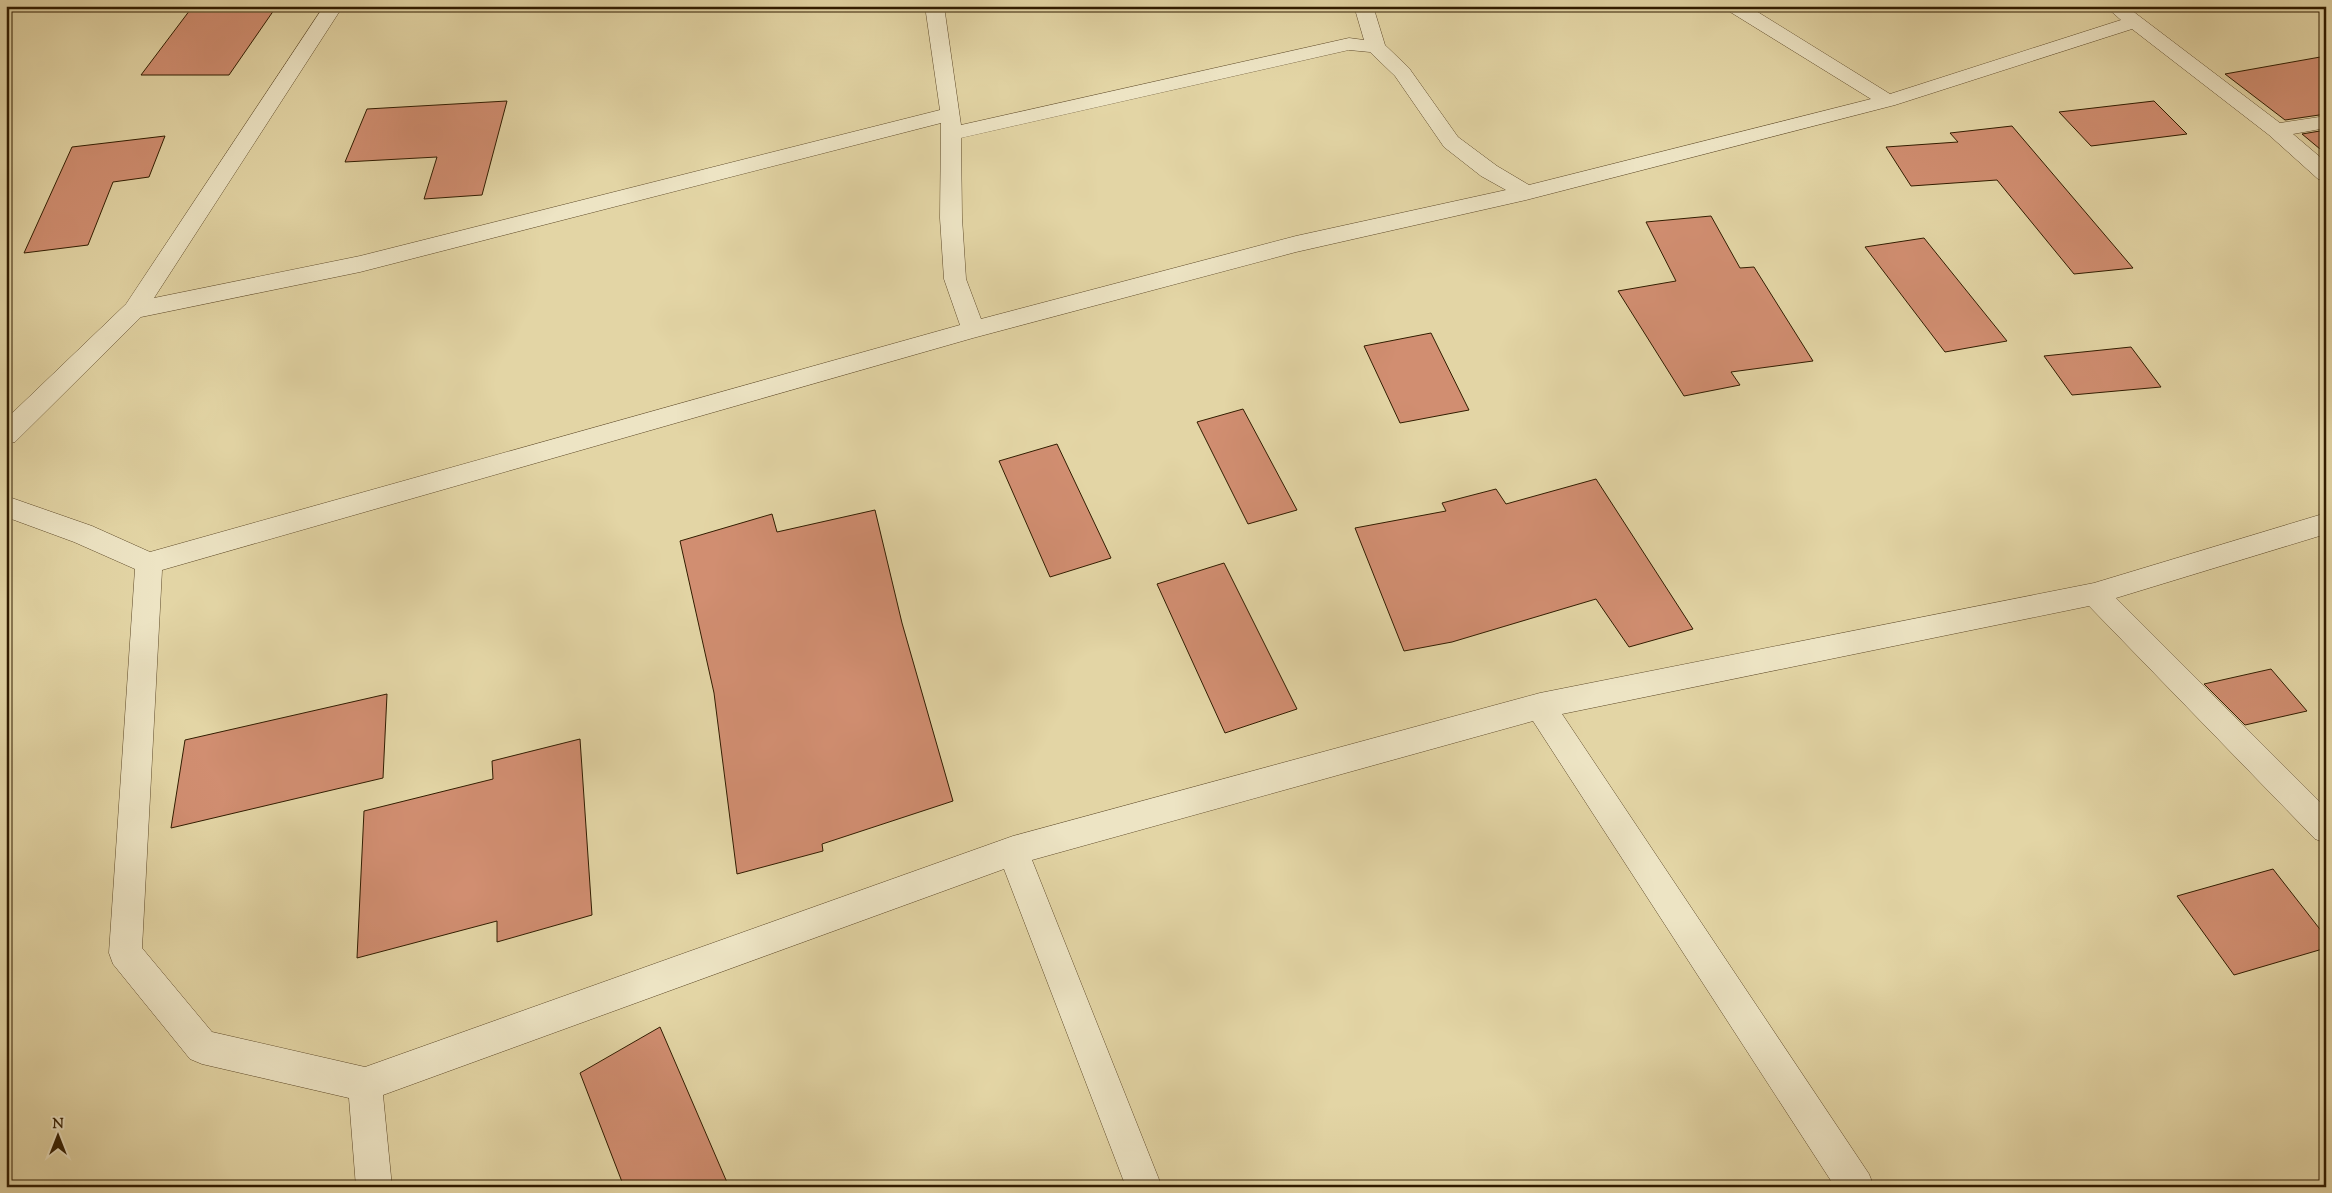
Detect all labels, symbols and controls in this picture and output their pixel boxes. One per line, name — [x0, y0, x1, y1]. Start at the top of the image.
north arrow — [32, 1110, 82, 1160]
text: N — [52, 1115, 64, 1135]

